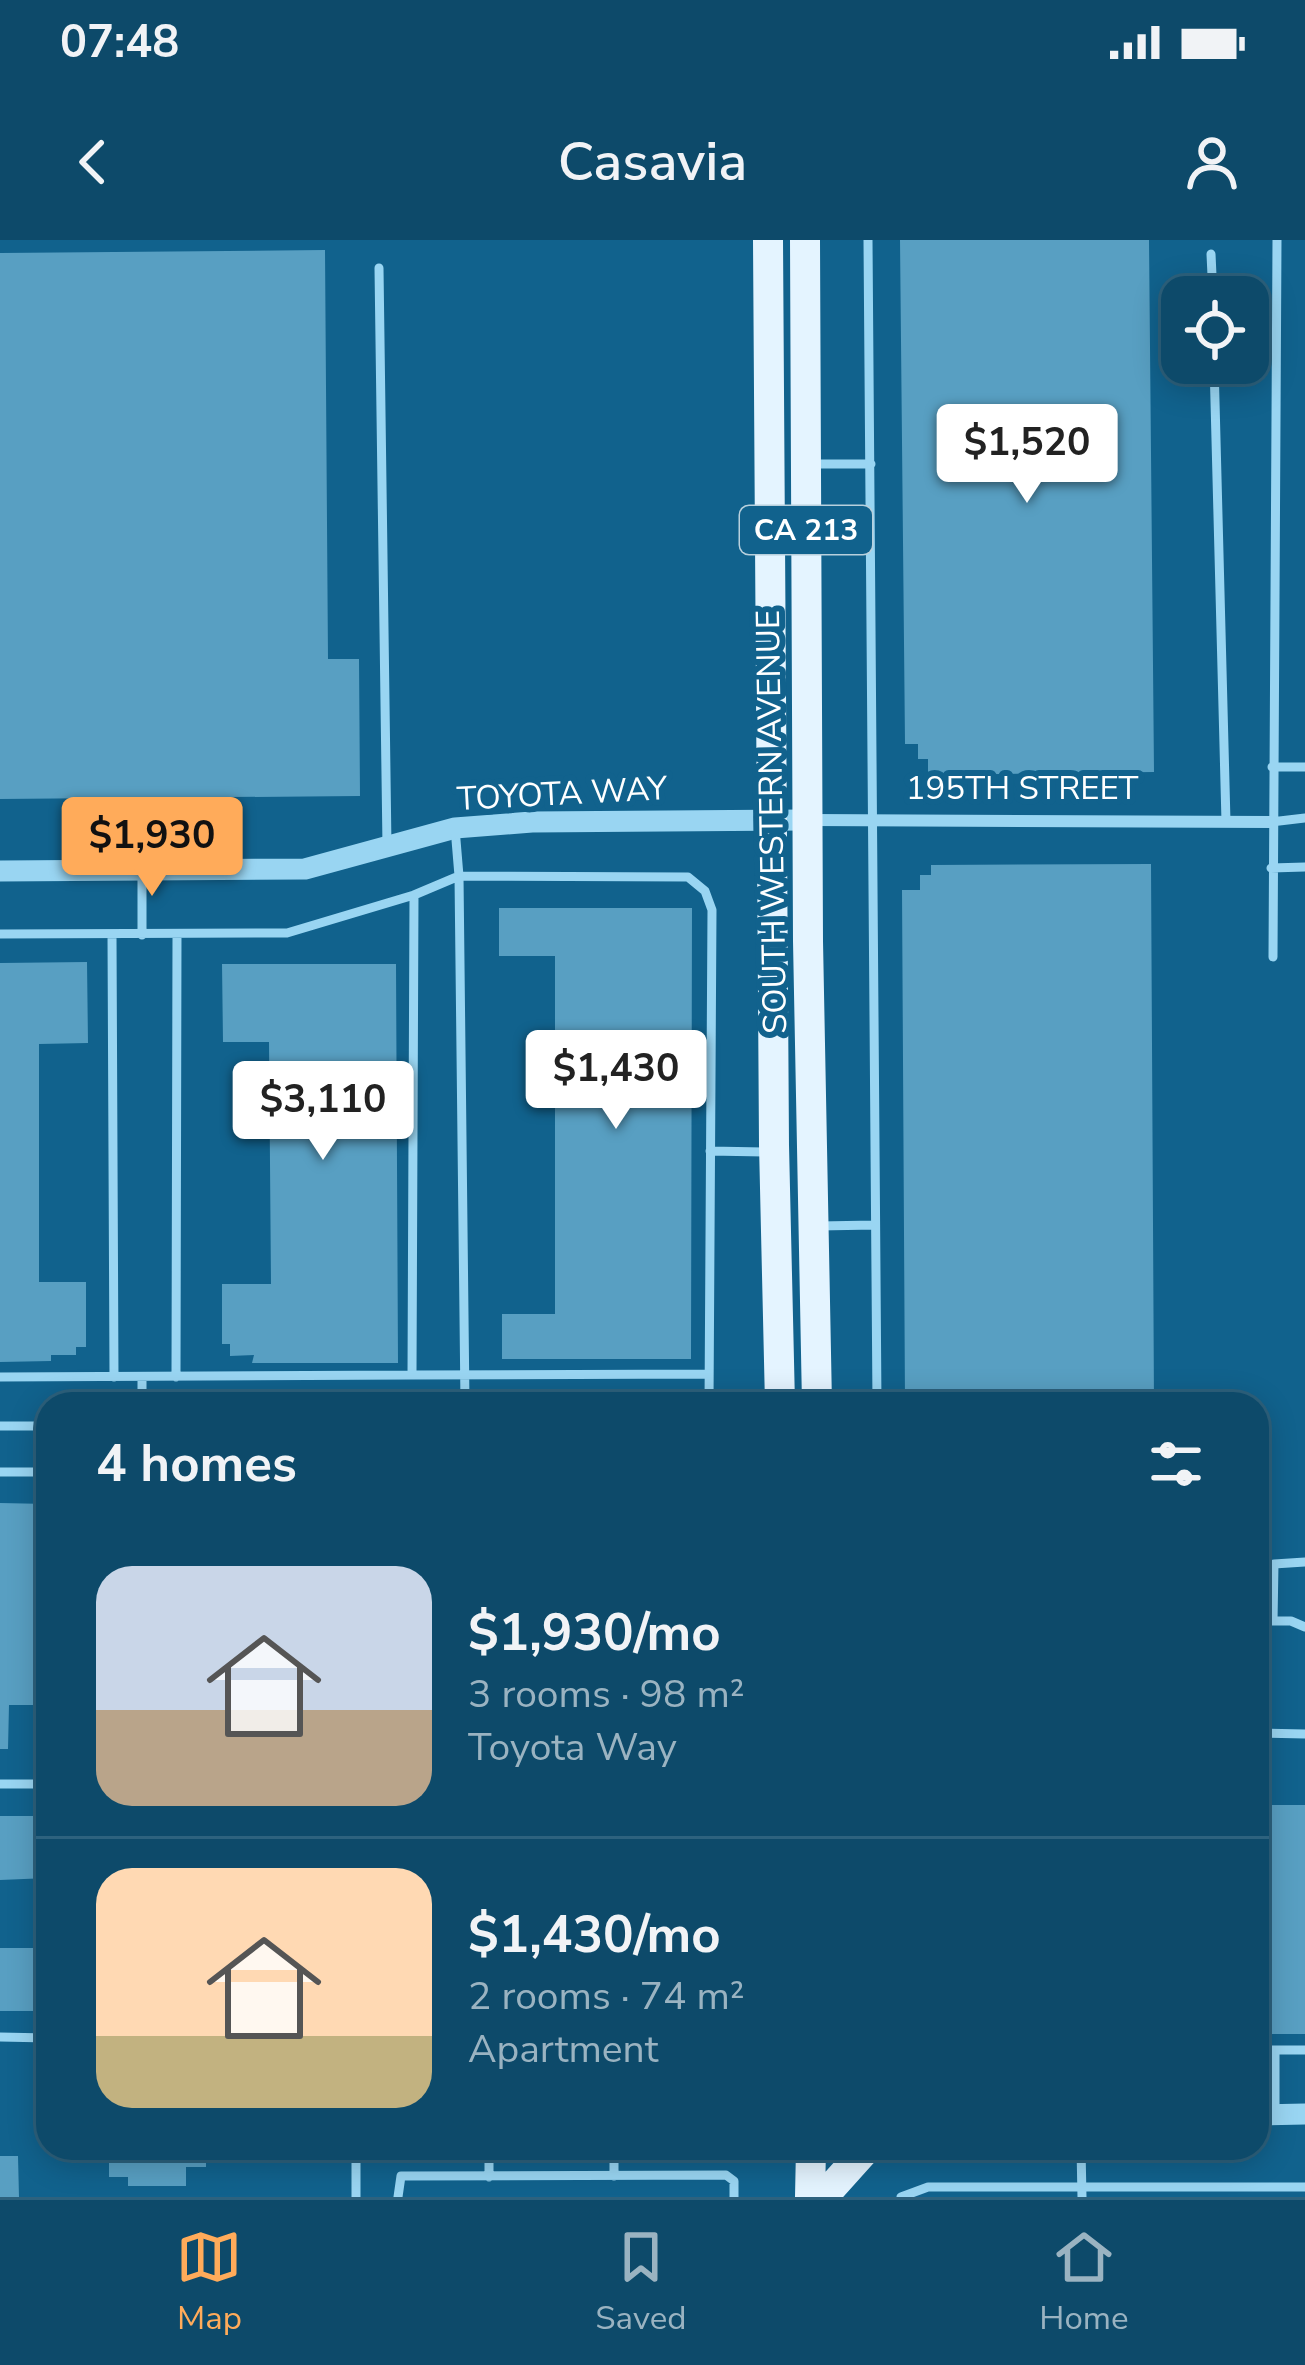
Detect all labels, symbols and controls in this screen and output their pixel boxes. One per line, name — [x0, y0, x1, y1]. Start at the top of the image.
text: 07:48 — [60, 12, 179, 73]
text: Casavia — [558, 125, 747, 199]
icon: back — [60, 129, 126, 195]
icon: person — [1179, 129, 1245, 195]
map controls — [1161, 276, 1269, 384]
button: locate — [1161, 276, 1269, 384]
pin: $1,520 — [929, 404, 1125, 506]
text: $1,520 — [964, 416, 1090, 469]
road number: CA 213 — [740, 506, 872, 554]
street label: SOUTH WESTERN AVENUE — [746, 610, 798, 1034]
street label: TOYOTA WAY — [456, 766, 670, 822]
street label: 195TH STREET — [906, 766, 1138, 811]
pin: $1,930 — [54, 797, 250, 899]
text: $1,930 — [89, 809, 215, 862]
pin: $1,430 — [518, 1030, 714, 1132]
text: $1,430 — [553, 1042, 679, 1095]
pin: $3,110 — [225, 1061, 421, 1163]
text: $3,110 — [260, 1073, 386, 1126]
text: 4 homes — [96, 1429, 297, 1499]
icon: filters — [1143, 1431, 1209, 1497]
text: $1,930/mo — [468, 1598, 721, 1668]
icon: home — [192, 1614, 336, 1758]
text: 3 rooms · 98 m² — [468, 1668, 745, 1721]
text: Toyota Way — [468, 1721, 677, 1774]
text: $1,430/mo — [468, 1900, 721, 1970]
icon: home — [192, 1916, 336, 2060]
text: 2 rooms · 74 m² — [468, 1970, 745, 2023]
text: Apartment — [468, 2023, 658, 2076]
tab: Map — [176, 2224, 242, 2341]
tab: Saved — [595, 2224, 686, 2341]
tab: Home — [1039, 2224, 1129, 2341]

